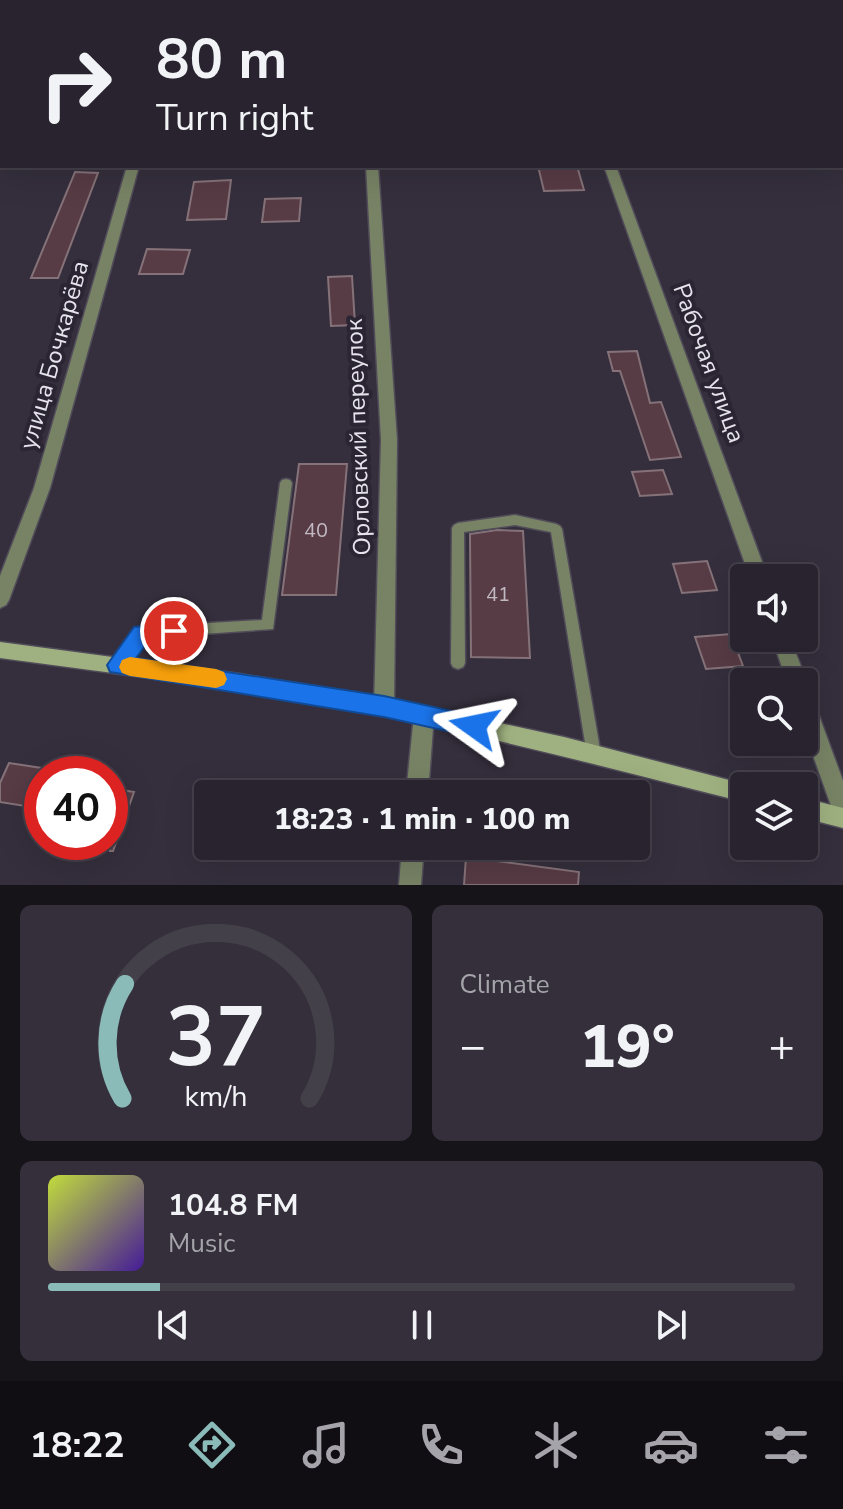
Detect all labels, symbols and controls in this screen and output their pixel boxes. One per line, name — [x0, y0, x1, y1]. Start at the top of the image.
text: 80 m — [156, 21, 287, 98]
icon: right — [24, 32, 128, 136]
text: Turn right — [156, 94, 313, 143]
street label: улица Бочкарёва — [12, 257, 96, 453]
street label: Рабочая улица — [665, 279, 753, 447]
street label: Орловский переулок — [338, 318, 378, 556]
house number: 40 — [304, 517, 328, 544]
map controls — [730, 564, 818, 860]
button: sound — [730, 564, 818, 652]
house number: 41 — [486, 581, 510, 608]
pin — [140, 597, 208, 665]
icon: arrive — [152, 609, 196, 653]
button: search — [730, 668, 818, 756]
position arrow — [432, 684, 516, 768]
speed limit sign: 40 — [24, 756, 128, 860]
button: layers — [730, 772, 818, 860]
text: 18:23 · 1 min · 100 m — [274, 799, 570, 840]
text: Climate — [460, 967, 550, 1002]
text: 37 — [166, 981, 266, 1094]
text: 19° — [580, 1006, 675, 1088]
text: − — [460, 1017, 486, 1077]
text: + — [769, 1017, 795, 1077]
text: km/h — [184, 1077, 247, 1116]
text: 104.8 FM — [168, 1185, 298, 1226]
text: Music — [168, 1226, 235, 1261]
icon: previous — [151, 1303, 195, 1347]
icon: pause — [400, 1303, 444, 1347]
icon: next — [649, 1303, 693, 1347]
icon: directions — [184, 1417, 240, 1473]
icon: music — [298, 1417, 354, 1473]
icon: phone — [413, 1417, 469, 1473]
icon: climate — [528, 1417, 584, 1473]
icon: car — [643, 1417, 699, 1473]
icon: filters — [758, 1417, 814, 1473]
text: 18:22 — [29, 1421, 125, 1470]

